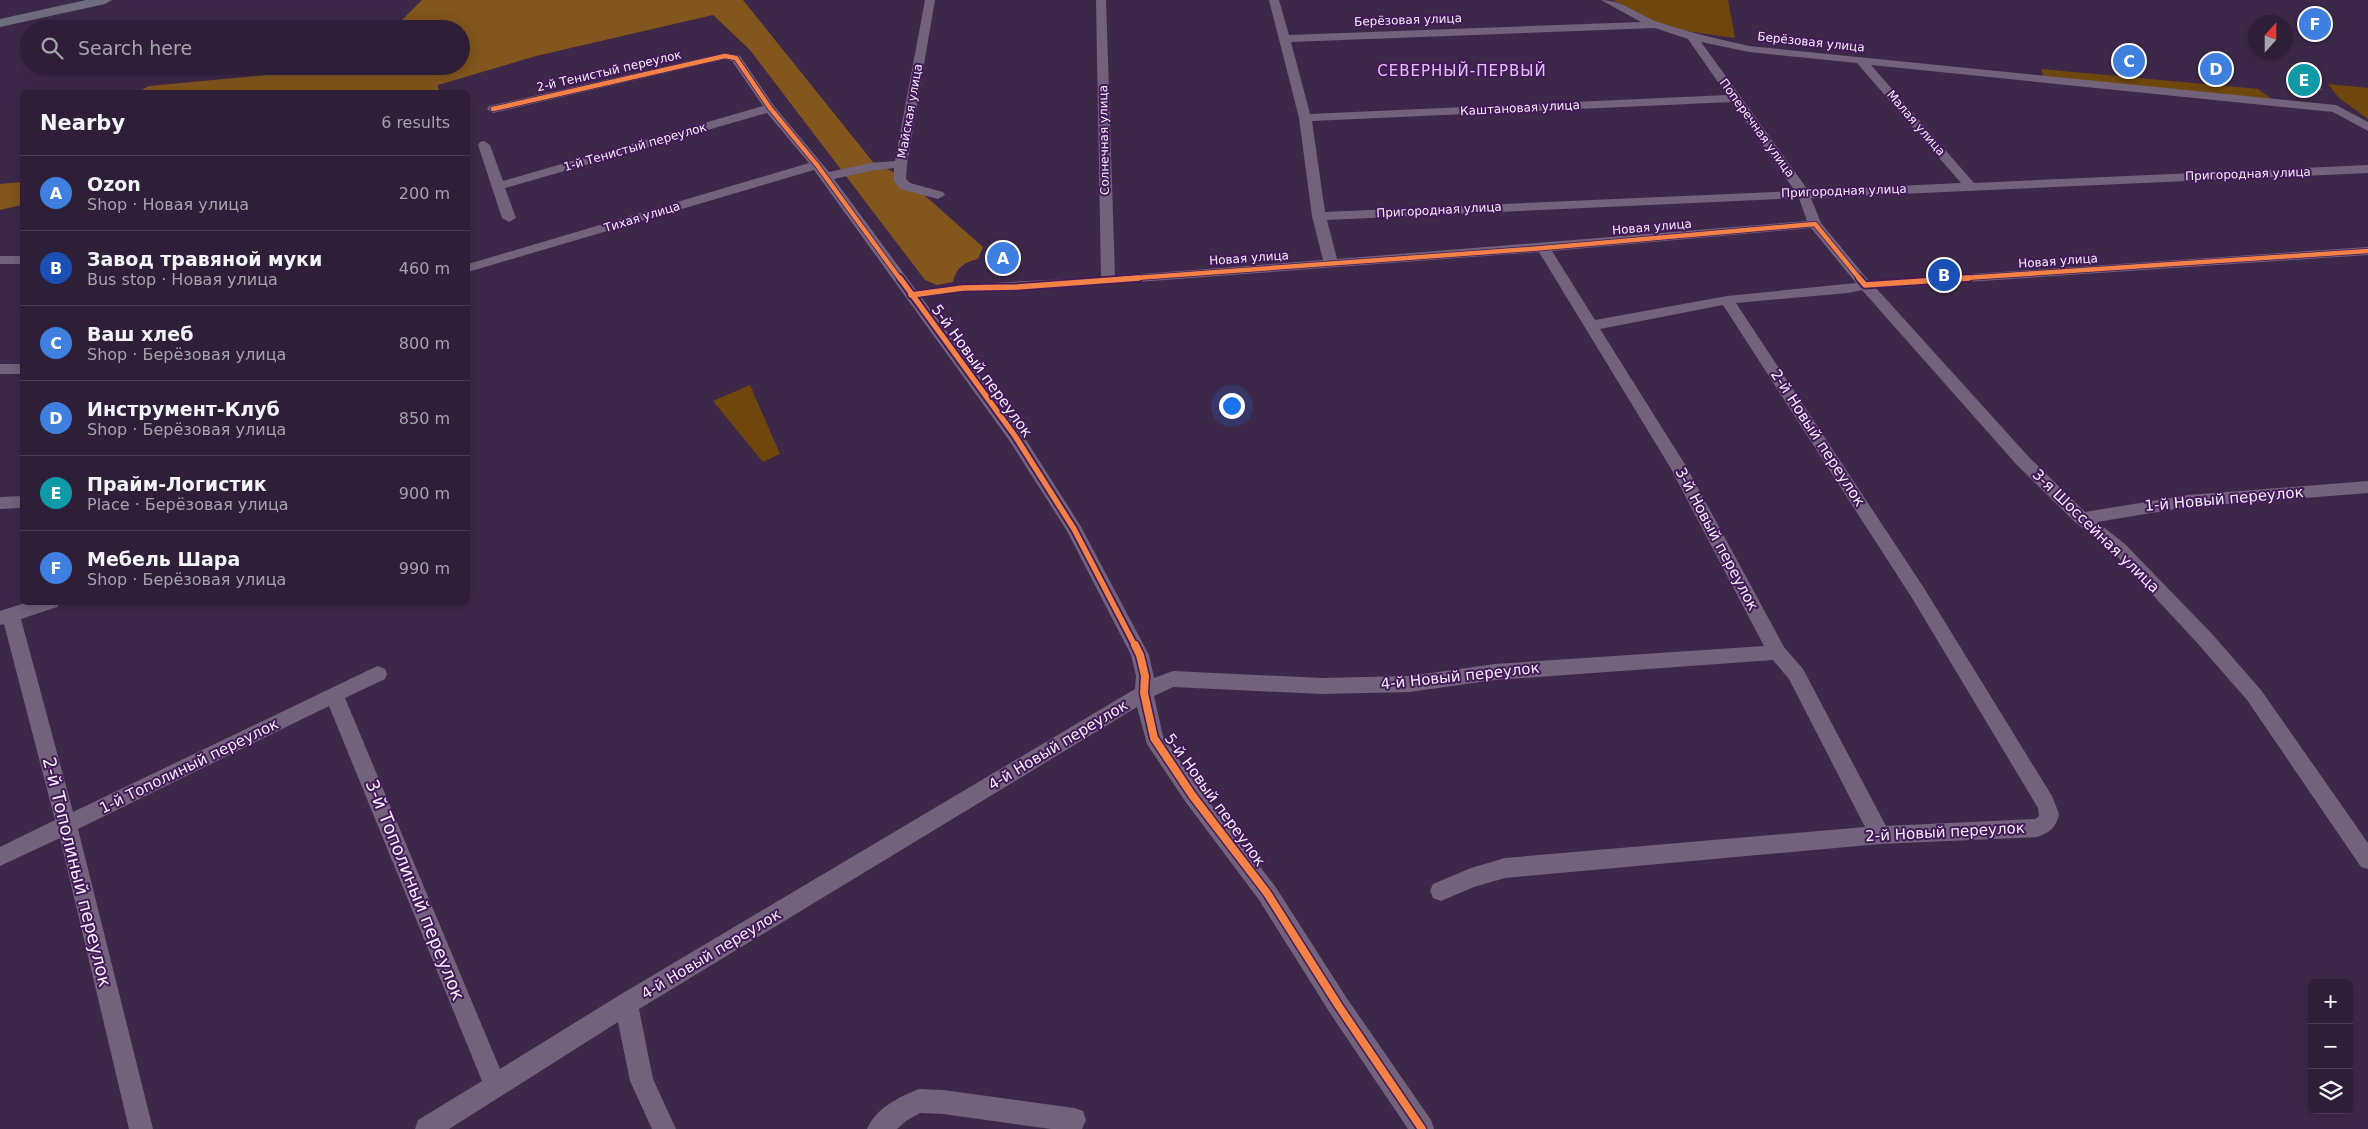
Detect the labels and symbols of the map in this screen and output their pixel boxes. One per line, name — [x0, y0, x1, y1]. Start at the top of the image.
pin: F — [2299, 5, 2331, 43]
street label: Берёзовая улица — [1354, 11, 1462, 29]
north arrow — [2248, 15, 2293, 60]
street label: Берёзовая улица — [1757, 29, 1865, 55]
pin: C — [2113, 42, 2145, 80]
street label: 2-й Тенистый переулок — [535, 48, 683, 94]
pin: D — [2200, 50, 2232, 88]
district label: СЕВЕРНЫЙ-ПЕРВЫЙ — [1377, 61, 1547, 80]
pin: E — [2288, 61, 2320, 99]
street label: Майская улица — [895, 63, 925, 159]
street label: Поперечная улица — [1717, 76, 1797, 180]
street label: Солнечная улица — [1096, 85, 1112, 195]
street label: Малая улица — [1884, 88, 1948, 158]
street label: Каштановая улица — [1460, 98, 1580, 118]
street label: 1-й Тенистый переулок — [562, 120, 708, 174]
street label: Пригородная улица — [2185, 165, 2311, 183]
street label: Пригородная улица — [1781, 182, 1907, 200]
street label: Тихая улица — [601, 199, 682, 235]
street label: Пригородная улица — [1376, 200, 1502, 220]
street label: Новая улица — [1612, 217, 1692, 237]
pin: A — [987, 239, 1019, 277]
street label: Новая улица — [1209, 248, 1289, 268]
street label: Новая улица — [2018, 251, 2098, 271]
pin: B — [1928, 256, 1960, 294]
street label: 5-й Новый переулок — [928, 301, 1036, 441]
street label: 2-й Новый переулок — [1767, 366, 1869, 510]
your location — [1219, 393, 1245, 419]
street label: 3-й Новый переулок — [1672, 464, 1762, 614]
street label: 3-я Шоссейная улица — [2029, 466, 2163, 596]
street label: 1-й Новый переулок — [2144, 483, 2304, 515]
street label: 4-й Новый переулок — [1380, 659, 1540, 693]
street label: 4-й Новый переулок — [985, 696, 1131, 794]
street label: 1-й Тополиный переулок — [97, 715, 281, 817]
street label: 5-й Новый переулок — [1161, 730, 1269, 870]
street label: 2-й Тополиный переулок — [39, 755, 116, 989]
street label: 3-й Тополиный переулок — [361, 776, 469, 1003]
street label: 2-й Новый переулок — [1865, 819, 2025, 845]
street label: 4-й Новый переулок — [638, 905, 784, 1003]

